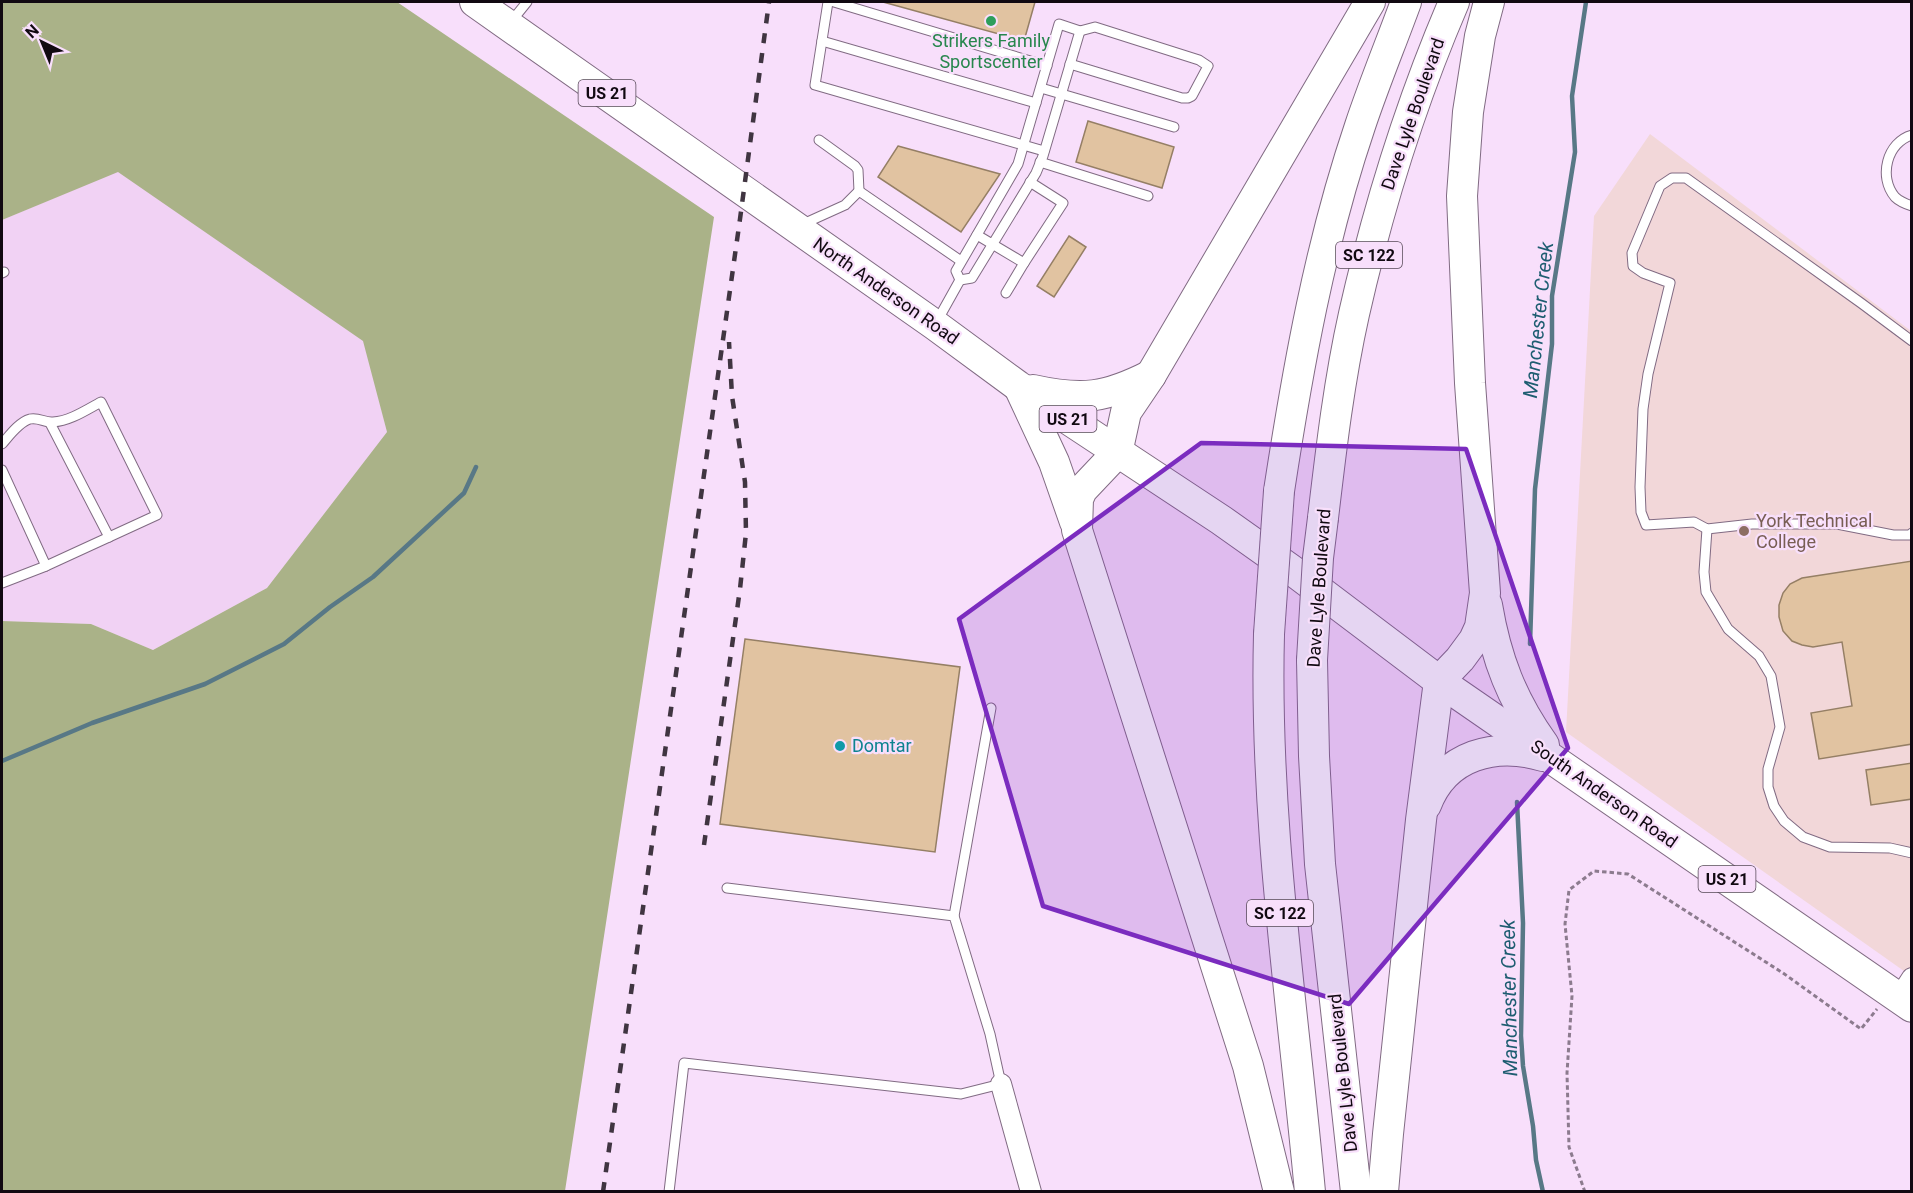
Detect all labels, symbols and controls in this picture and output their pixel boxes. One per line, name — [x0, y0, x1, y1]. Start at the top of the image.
north arrow — [12, 12, 72, 72]
marker: Strikers Family Sportscenter — [984, 14, 998, 28]
text: N — [22, 21, 43, 42]
place label: Strikers Family Sportscenter — [932, 30, 1050, 72]
street label: Dave Lyle Boulevard — [1377, 35, 1448, 193]
road number: US 21 — [578, 80, 636, 106]
street label: North Anderson Road — [810, 232, 963, 349]
water label: Manchester Creek — [1518, 240, 1558, 399]
road number: SC 122 — [1336, 242, 1402, 268]
road number: US 21 — [1040, 406, 1096, 432]
street label: Dave Lyle Boulevard — [1302, 508, 1335, 668]
place label: York Technical College — [1756, 510, 1873, 552]
marker: York Technical College — [1737, 524, 1751, 538]
place label: Domtar — [852, 735, 912, 756]
street label: South Anderson Road — [1527, 735, 1682, 852]
marker: Domtar — [833, 739, 847, 753]
road number: US 21 — [1698, 866, 1756, 892]
road number: SC 122 — [1247, 900, 1313, 926]
water label: Manchester Creek — [1496, 918, 1522, 1077]
street label: Dave Lyle Boulevard — [1324, 993, 1361, 1153]

